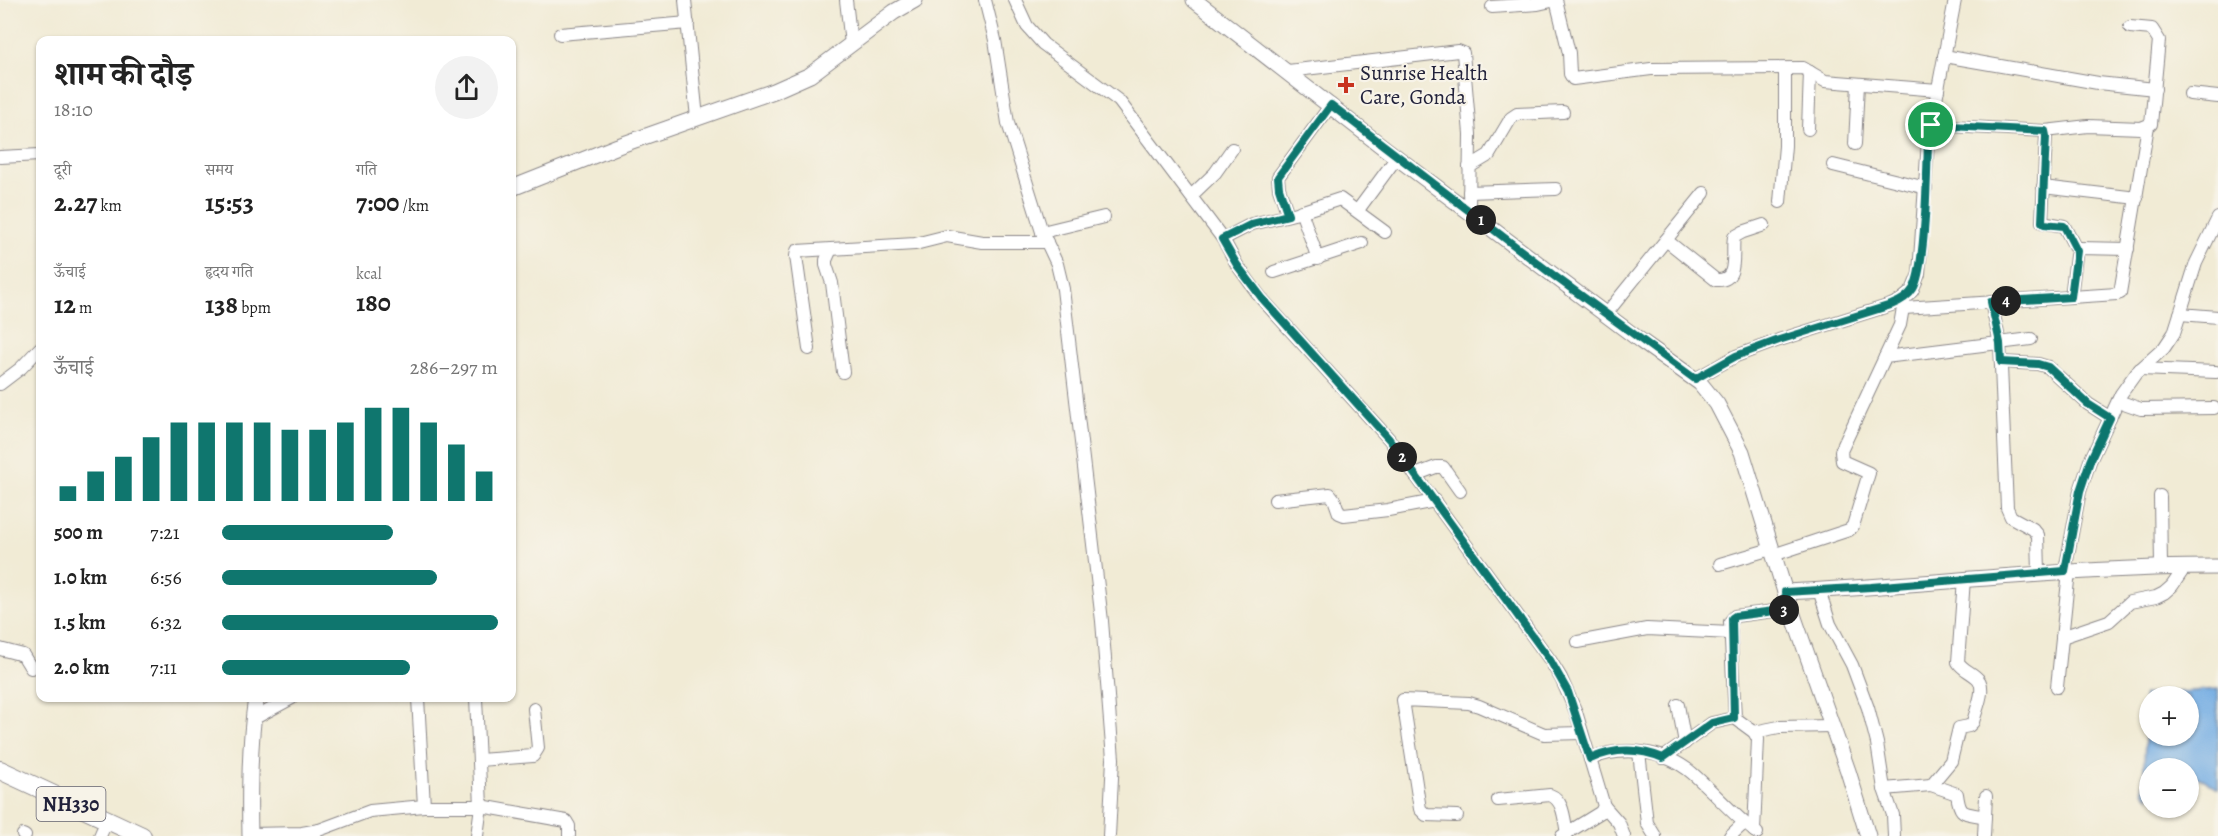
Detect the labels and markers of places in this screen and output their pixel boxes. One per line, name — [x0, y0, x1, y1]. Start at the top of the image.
place label: Sunrise Health Care, Gonda — [1360, 59, 1488, 111]
marker: Sunrise Health Care, Gonda — [1337, 76, 1355, 94]
pin — [1905, 99, 1956, 150]
pin: 1 — [1466, 205, 1496, 235]
pin: 4 — [1991, 286, 2021, 316]
pin: 2 — [1387, 442, 1417, 472]
pin: 3 — [1769, 595, 1799, 625]

